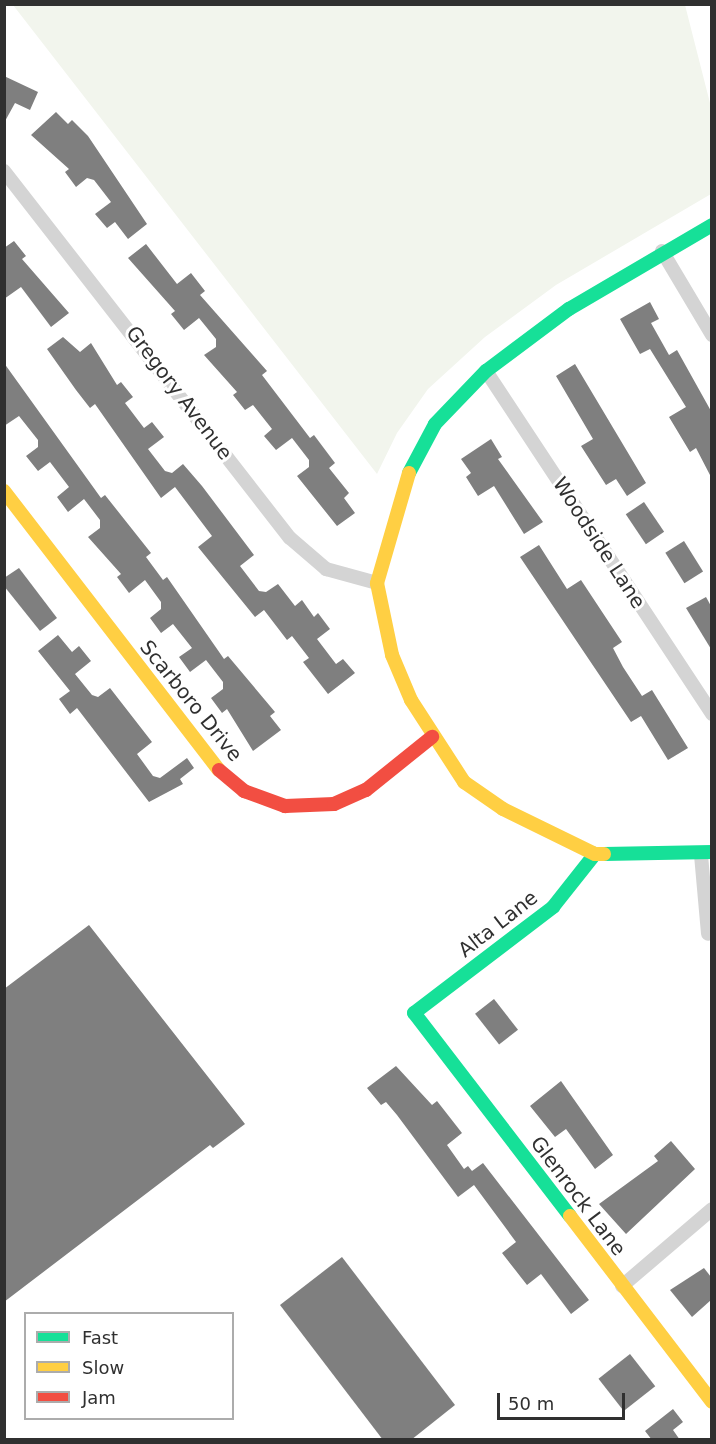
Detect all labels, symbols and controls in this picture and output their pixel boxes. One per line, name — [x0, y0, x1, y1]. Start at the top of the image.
street label: Gregory Avenue — [121, 321, 237, 465]
street label: Woodside Lane — [548, 473, 650, 613]
street label: Scarboro Drive — [135, 636, 247, 766]
street label: Alta Lane — [454, 886, 542, 962]
street label: Glenrock Lane — [525, 1132, 631, 1260]
legend — [24, 1312, 234, 1420]
text: Fast — [82, 1327, 118, 1348]
text: Slow — [82, 1357, 124, 1378]
scale bar — [500, 1381, 628, 1419]
text: Jam — [82, 1387, 116, 1408]
text: 50 m — [508, 1393, 554, 1414]

